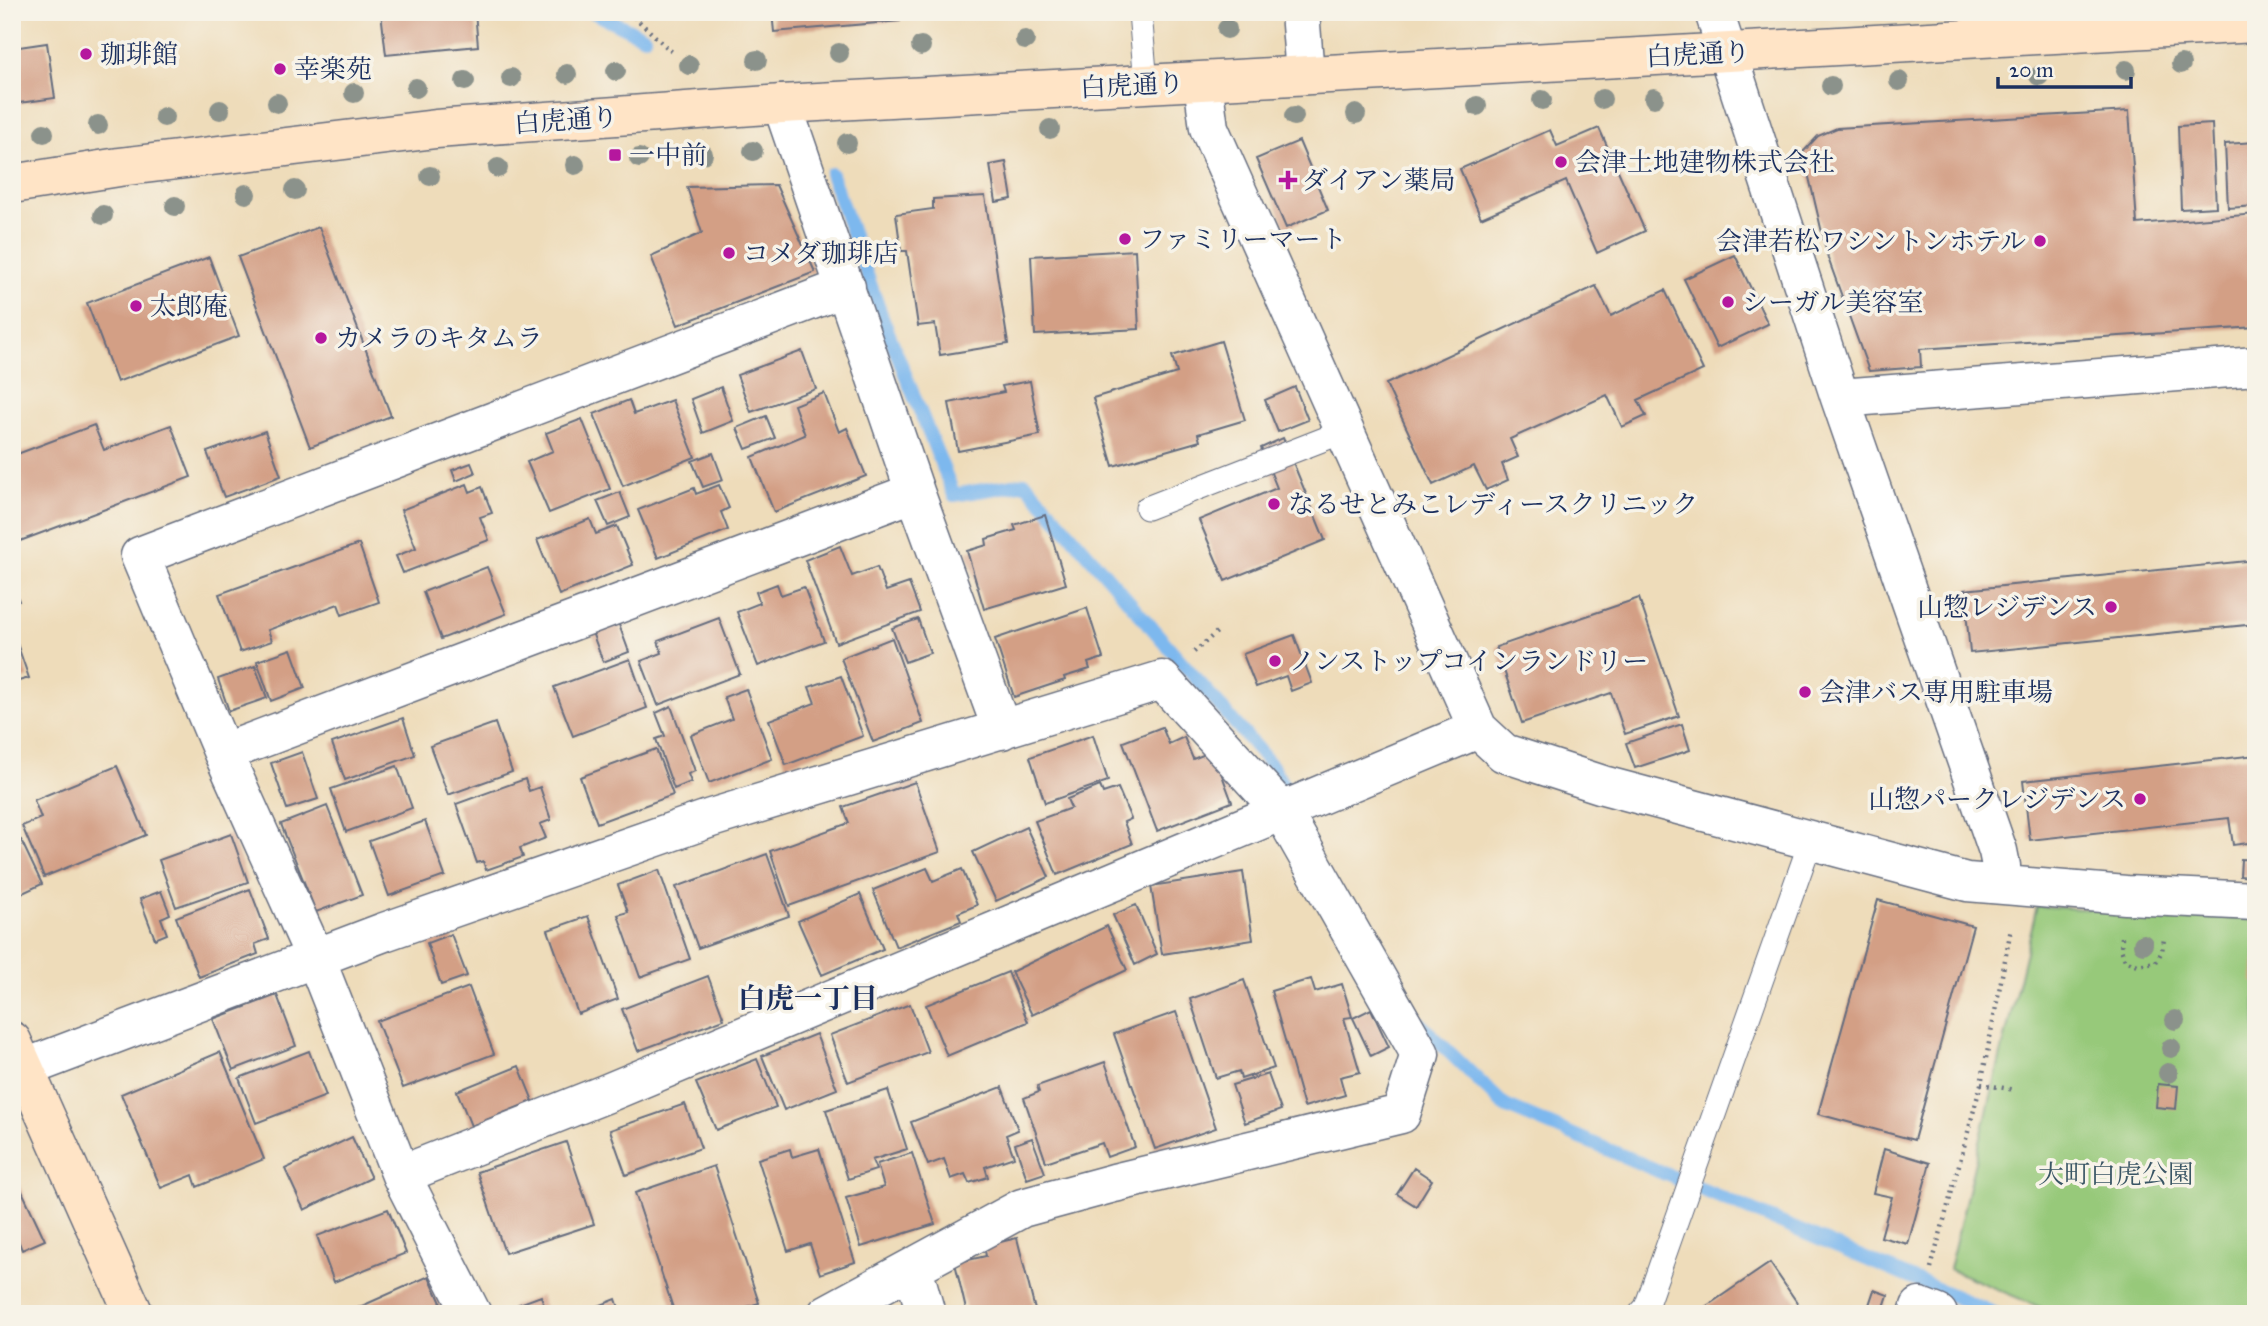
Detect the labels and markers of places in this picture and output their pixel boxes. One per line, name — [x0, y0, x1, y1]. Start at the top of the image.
place label: 珈琲館 — [100, 38, 178, 70]
marker: 珈琲館 — [78, 46, 94, 62]
place label: 幸楽苑 — [294, 53, 372, 85]
marker: 幸楽苑 — [272, 61, 288, 77]
place label: 一中前 — [629, 139, 707, 171]
place label: 会津土地建物株式会社 — [1575, 146, 1835, 178]
marker: 一中前 — [607, 147, 623, 163]
marker: 会津土地建物株式会社 — [1553, 154, 1569, 170]
place label: ダイアン薬局 — [1302, 164, 1456, 196]
marker: ダイアン薬局 — [1280, 172, 1296, 188]
place label: ファミリーマート — [1139, 223, 1346, 255]
place label: 会津若松ワシントンホテル — [1716, 225, 2026, 257]
marker: ファミリーマート — [1117, 231, 1133, 247]
marker: 会津若松ワシントンホテル — [2032, 233, 2048, 249]
place label: コメダ珈琲店 — [743, 237, 899, 269]
marker: コメダ珈琲店 — [721, 245, 737, 261]
place label: シーガル美容室 — [1742, 286, 1923, 318]
place label: 太郎庵 — [150, 290, 228, 322]
marker: シーガル美容室 — [1720, 294, 1736, 310]
marker: 太郎庵 — [128, 298, 144, 314]
place label: カメラのキタムラ — [335, 322, 543, 354]
marker: カメラのキタムラ — [313, 330, 329, 346]
place label: なるせとみこレディースクリニック — [1288, 488, 1698, 520]
marker: なるせとみこレディースクリニック — [1266, 496, 1282, 512]
place label: 山惣レジデンス — [1917, 591, 2097, 623]
marker: 山惣レジデンス — [2103, 599, 2119, 615]
place label: ノンストップコインランドリー — [1289, 645, 1648, 677]
marker: ノンストップコインランドリー — [1267, 653, 1283, 669]
place label: 会津バス専用駐車場 — [1819, 676, 2053, 708]
marker: 会津バス専用駐車場 — [1797, 684, 1813, 700]
place label: 山惣パークレジデンス — [1868, 783, 2126, 815]
marker: 山惣パークレジデンス — [2132, 791, 2148, 807]

